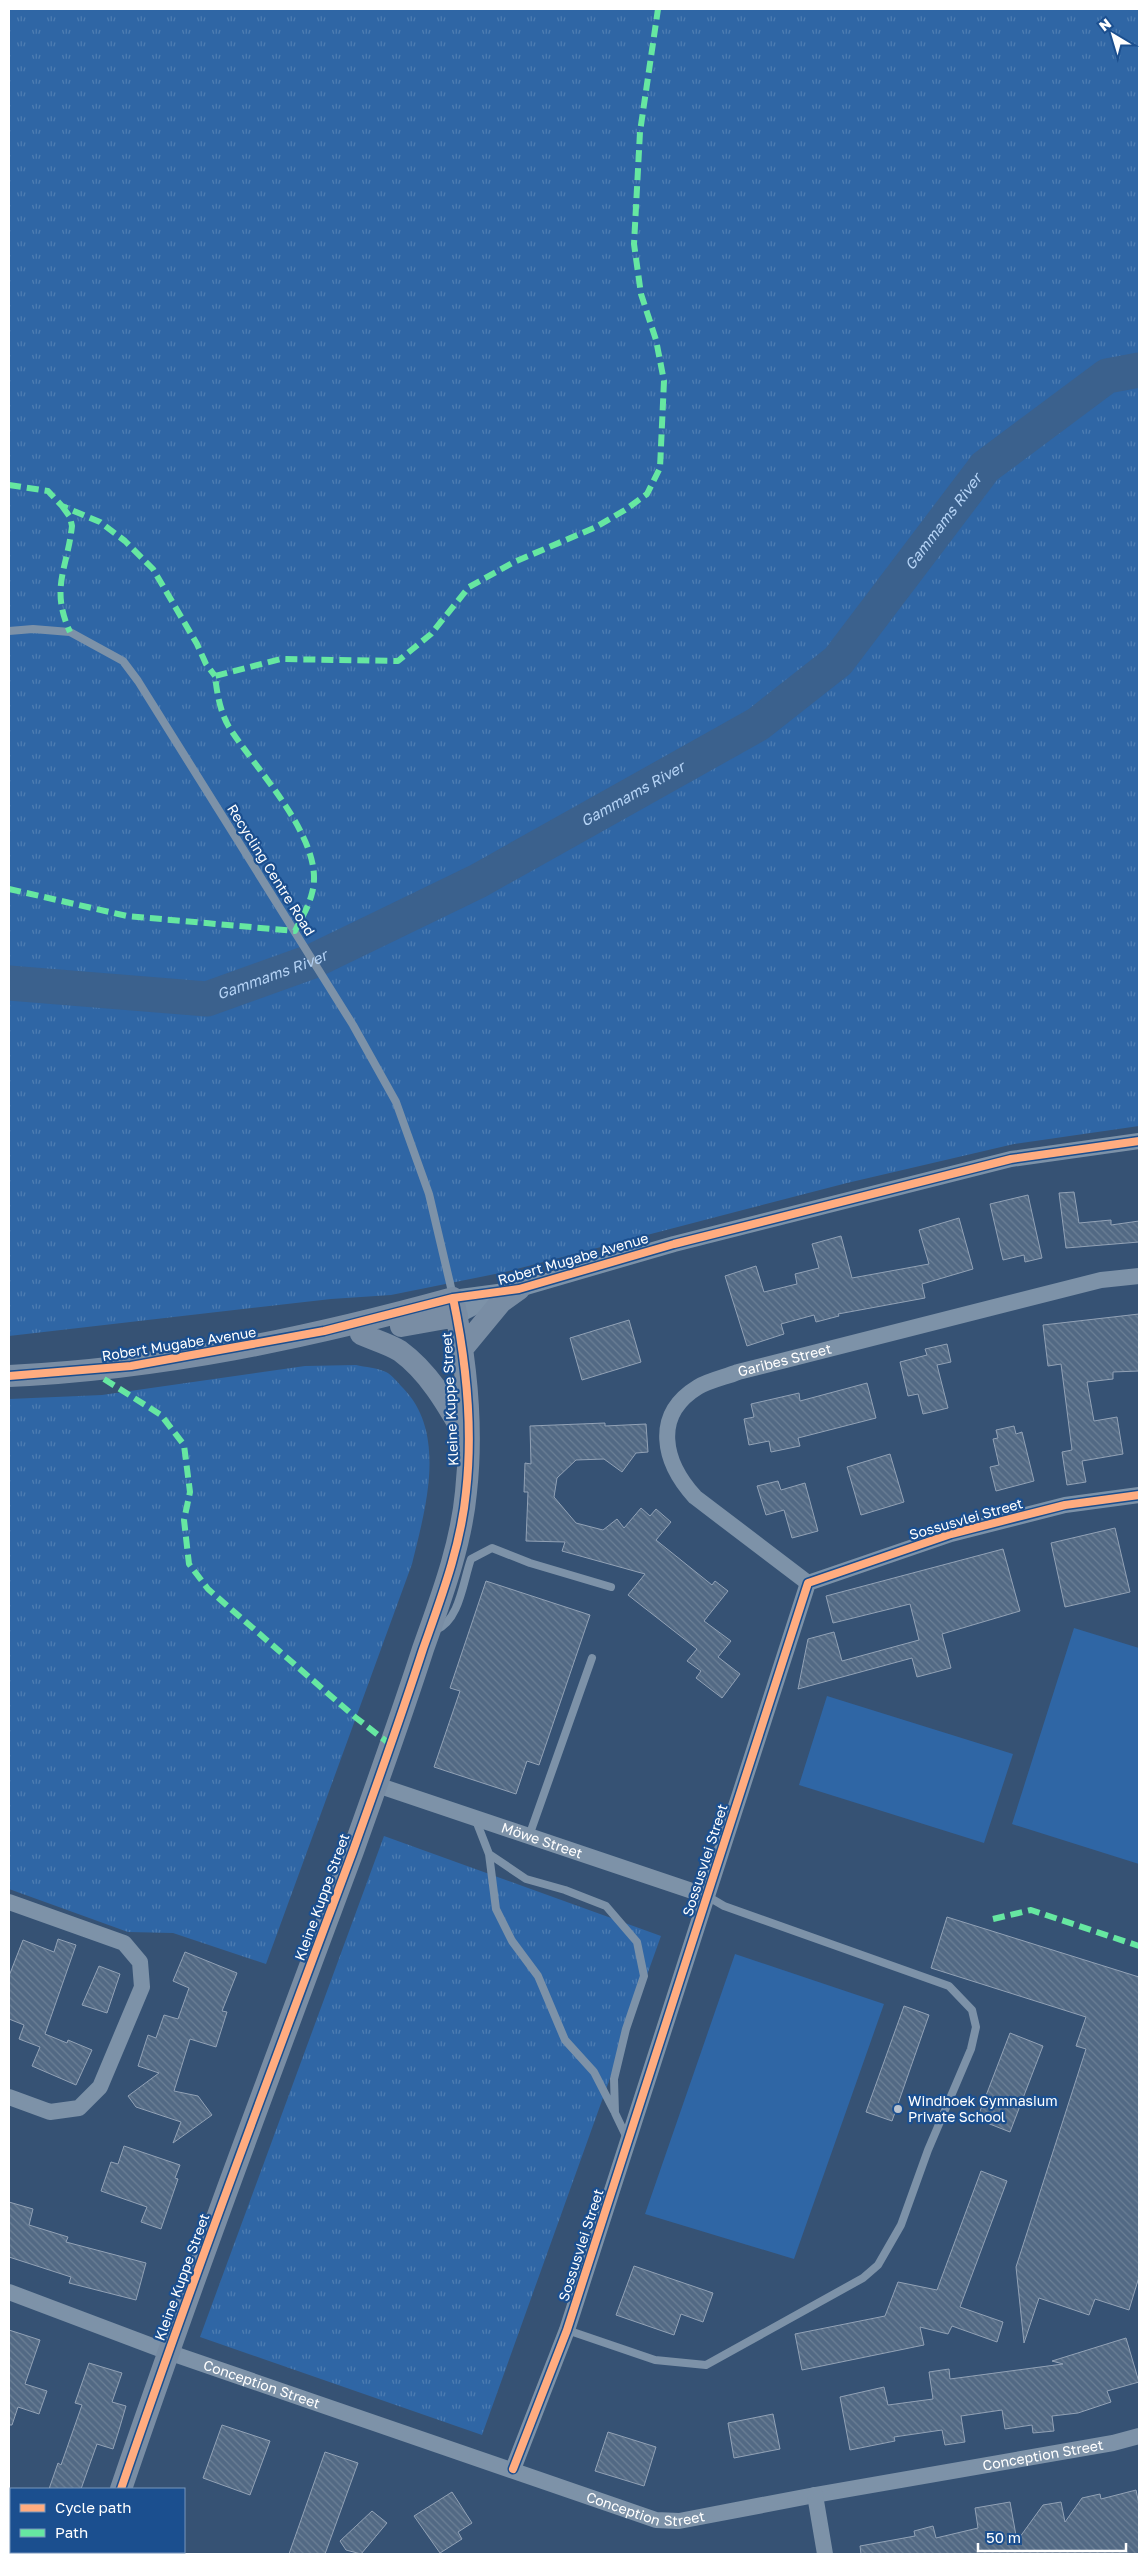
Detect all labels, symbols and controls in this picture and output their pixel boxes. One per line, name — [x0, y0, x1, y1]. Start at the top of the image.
north arrow — [1088, 10, 1138, 60]
text: N — [1095, 14, 1114, 34]
water label: Gammams River — [900, 468, 986, 573]
water label: Gammams River — [577, 756, 689, 830]
street label: Recycling Centre Road — [224, 801, 319, 939]
water label: Gammams River — [214, 945, 332, 1003]
street label: Robert Mugabe Avenue — [496, 1229, 650, 1288]
street label: Robert Mugabe Avenue — [101, 1323, 257, 1364]
street label: Kleine Kuppe Street — [438, 1332, 461, 1466]
street label: Garibes Street — [736, 1340, 833, 1380]
street label: Sossusvlei Street — [907, 1494, 1024, 1543]
street label: Sossusvlei Street — [678, 1802, 731, 1918]
street label: Möwe Street — [499, 1818, 585, 1862]
street label: Kleine Kuppe Street — [291, 1831, 352, 1963]
place label: Windhoek Gymnasium Private School — [908, 2092, 1058, 2125]
marker: Windhoek Gymnasium Private School — [892, 2103, 904, 2115]
street label: Sossusvlei Street — [554, 2187, 607, 2303]
street label: Kleine Kuppe Street — [151, 2211, 212, 2343]
street label: Conception Street — [201, 2356, 322, 2412]
street label: Conception Street — [981, 2436, 1105, 2474]
legend — [10, 2488, 185, 2553]
street label: Conception Street — [584, 2488, 706, 2529]
text: Cycle path — [55, 2498, 131, 2516]
scale bar — [978, 2520, 1126, 2552]
text: Path — [55, 2523, 88, 2541]
text: 50 m — [986, 2528, 1021, 2546]

